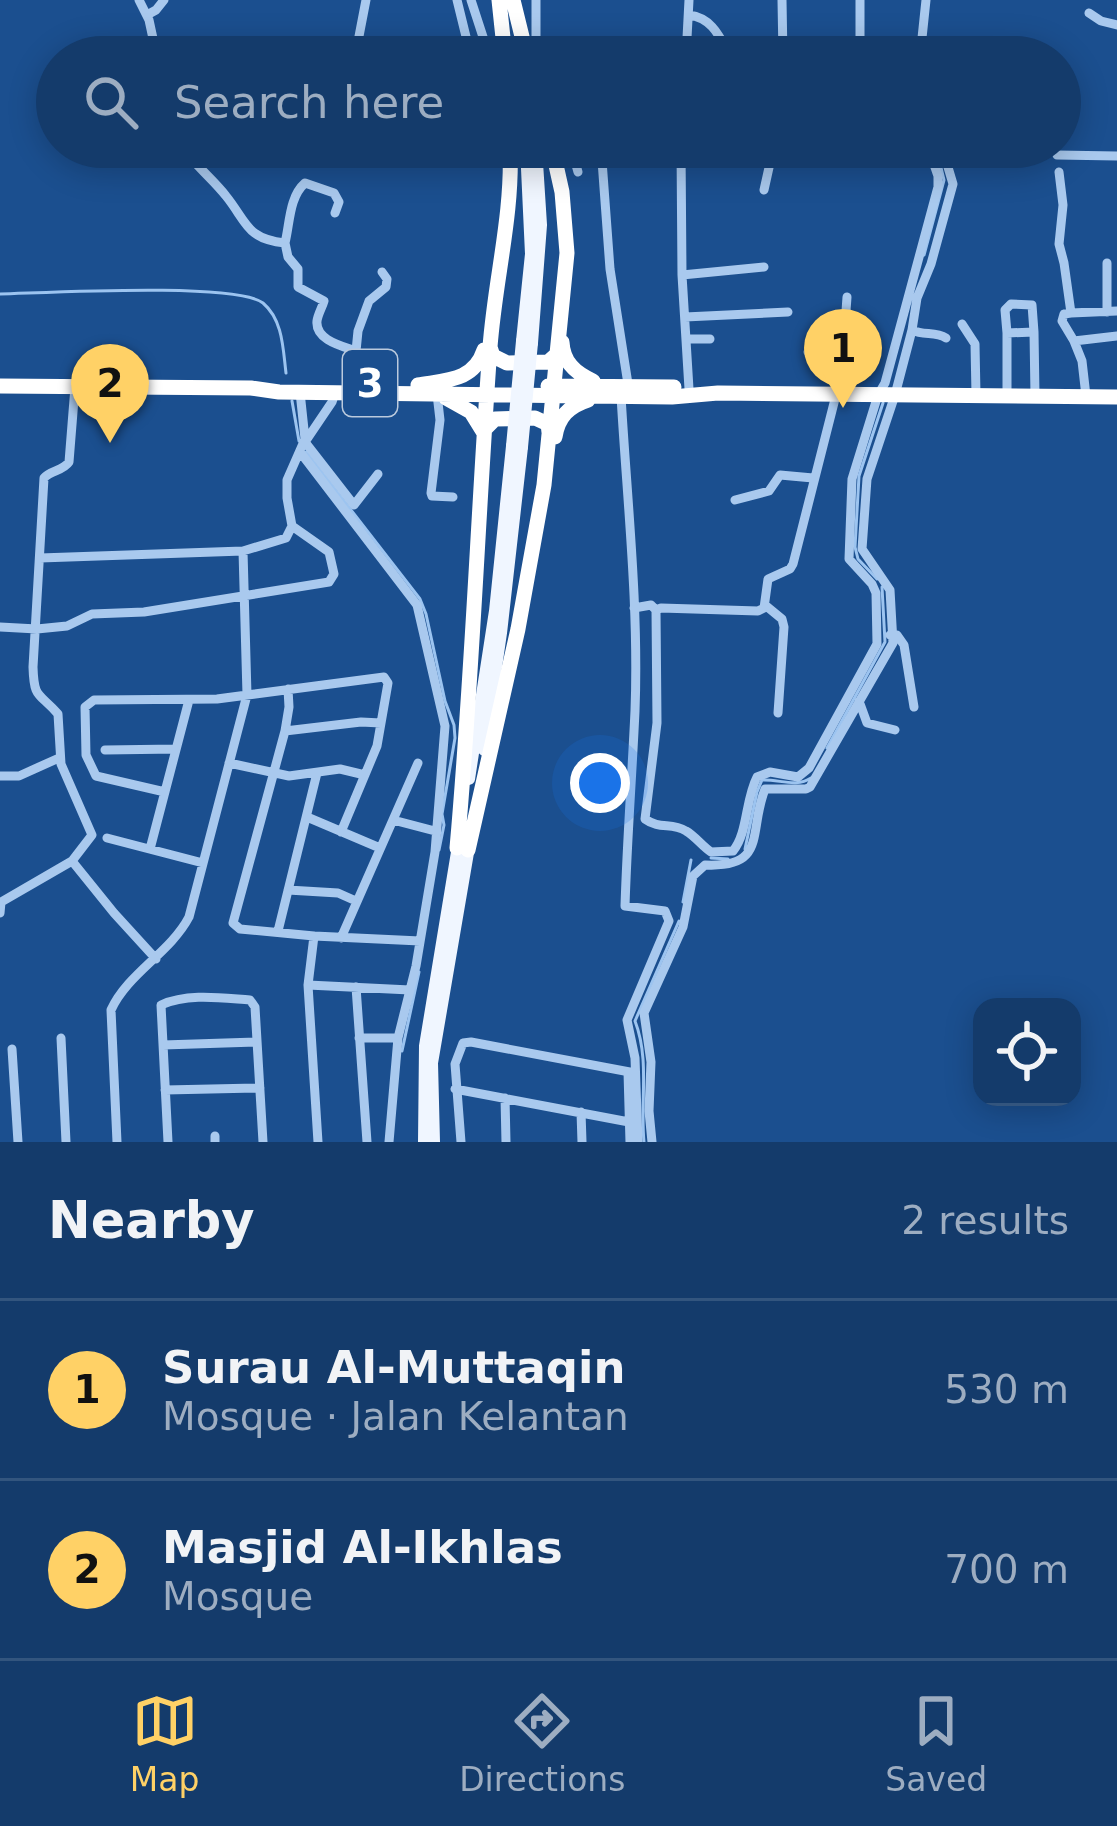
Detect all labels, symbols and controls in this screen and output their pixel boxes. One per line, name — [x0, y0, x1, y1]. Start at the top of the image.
search box — [36, 36, 1081, 168]
icon: search — [78, 69, 144, 135]
text: Search here — [174, 76, 444, 129]
pin: 1 — [804, 309, 882, 408]
pin: 2 — [71, 344, 149, 443]
road number: 3 — [343, 350, 397, 416]
your location — [570, 753, 630, 813]
map controls — [973, 998, 1081, 1106]
button: locate — [973, 998, 1081, 1106]
text: Nearby — [48, 1191, 255, 1250]
text: 2 results — [901, 1198, 1069, 1243]
text: Surau Al-Muttaqin — [162, 1341, 626, 1394]
text: 1 — [73, 1367, 101, 1412]
text: 530 m — [944, 1367, 1069, 1412]
text: Mosque · Jalan Kelantan — [162, 1394, 629, 1439]
text: Masjid Al-Ikhlas — [162, 1521, 563, 1574]
text: 2 — [73, 1547, 101, 1592]
text: 700 m — [944, 1547, 1069, 1592]
text: Mosque — [162, 1574, 313, 1619]
tab: Map — [130, 1688, 200, 1799]
tab: Directions — [459, 1688, 625, 1799]
tab: Saved — [885, 1688, 987, 1799]

